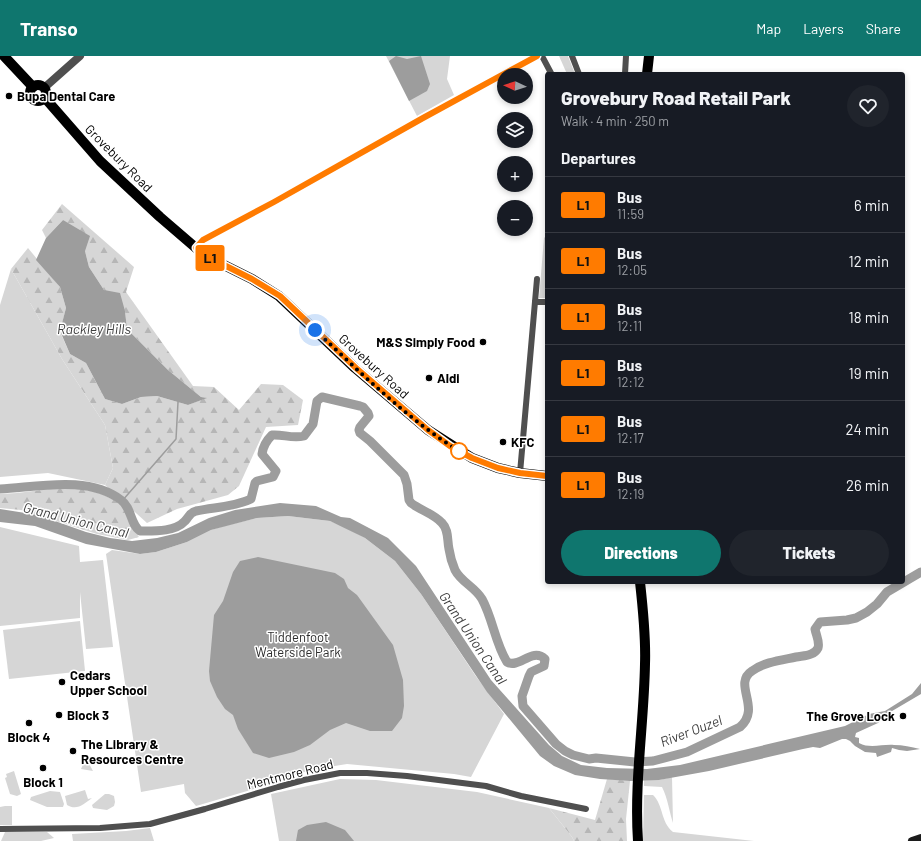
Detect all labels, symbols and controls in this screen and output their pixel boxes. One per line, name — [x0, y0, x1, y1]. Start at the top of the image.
text: Transo — [20, 17, 78, 40]
text: Map — [756, 20, 781, 37]
text: Layers — [803, 20, 844, 37]
text: Share — [866, 20, 901, 37]
north arrow — [497, 68, 533, 104]
map controls — [497, 68, 533, 236]
button: heart — [847, 85, 889, 127]
text: Grovebury Road Retail Park — [561, 86, 791, 109]
place label: Bupa Dental Care — [17, 88, 115, 104]
marker: Bupa Dental Care — [4, 91, 14, 101]
button: layers — [497, 112, 533, 148]
text: Walk · 4 min · 250 m — [561, 113, 669, 129]
street label: Grovebury Road — [82, 121, 156, 195]
text: Departures — [561, 149, 636, 167]
button: + — [497, 156, 533, 192]
text: Bus — [617, 188, 642, 206]
text: L1 — [577, 196, 589, 213]
text: 6 min — [854, 196, 889, 214]
button: − — [497, 200, 533, 236]
text: 11:59 — [617, 206, 644, 222]
text: Bus — [617, 244, 642, 262]
line badge: L1 — [192, 245, 228, 271]
text: L1 — [204, 249, 216, 266]
text: L1 — [577, 252, 589, 269]
text: 12 min — [848, 252, 889, 270]
text: 12:05 — [617, 262, 647, 278]
text: Bus — [617, 300, 642, 318]
text: L1 — [577, 308, 589, 325]
text: 18 min — [849, 308, 889, 326]
text: 12:11 — [617, 318, 642, 334]
water label: Rackley Hills — [57, 320, 131, 337]
your location — [305, 320, 325, 340]
street label: Grovebury Road — [336, 330, 412, 402]
place label: M&S Simply Food — [376, 334, 475, 350]
marker: M&S Simply Food — [478, 337, 488, 347]
text: Bus — [617, 356, 642, 374]
text: L1 — [577, 364, 589, 381]
text: 19 min — [849, 364, 889, 382]
place label: Aldi — [437, 370, 460, 386]
marker: Aldi — [424, 373, 434, 383]
text: 12:12 — [617, 374, 644, 390]
text: Bus — [617, 412, 642, 430]
text: L1 — [577, 420, 589, 437]
text: 24 min — [845, 420, 889, 438]
text: 12:17 — [617, 430, 644, 446]
place label: KFC — [511, 434, 534, 450]
marker: KFC — [498, 437, 508, 447]
unlabelled marker — [450, 442, 468, 460]
text: Bus — [617, 468, 642, 486]
text: L1 — [577, 476, 589, 493]
text: 26 min — [846, 476, 889, 494]
text: 12:19 — [617, 486, 644, 502]
water label: Grand Union Canal — [22, 498, 131, 541]
button: Directions — [561, 530, 721, 576]
button: Tickets — [729, 530, 889, 576]
water label: Grand Union Canal — [436, 588, 511, 687]
park label: Tiddenfoot Waterside Park — [255, 629, 341, 660]
place label: Cedars Upper School — [70, 667, 147, 698]
marker: Cedars Upper School — [57, 677, 67, 687]
place label: Block 3 — [67, 707, 109, 723]
place label: The Grove Lock — [806, 708, 895, 724]
marker: Block 3 — [54, 710, 64, 720]
water label: River Ouzel — [657, 711, 724, 750]
marker: The Grove Lock — [898, 711, 908, 721]
marker: Block 4 — [24, 718, 34, 728]
place label: Block 4 — [8, 729, 51, 745]
place label: The Library & Resources Centre — [81, 736, 184, 767]
marker: The Library & Resources Centre — [68, 746, 78, 756]
street label: Mentmore Road — [245, 756, 335, 792]
marker: Block 1 — [38, 763, 48, 773]
place label: Block 1 — [23, 774, 63, 790]

